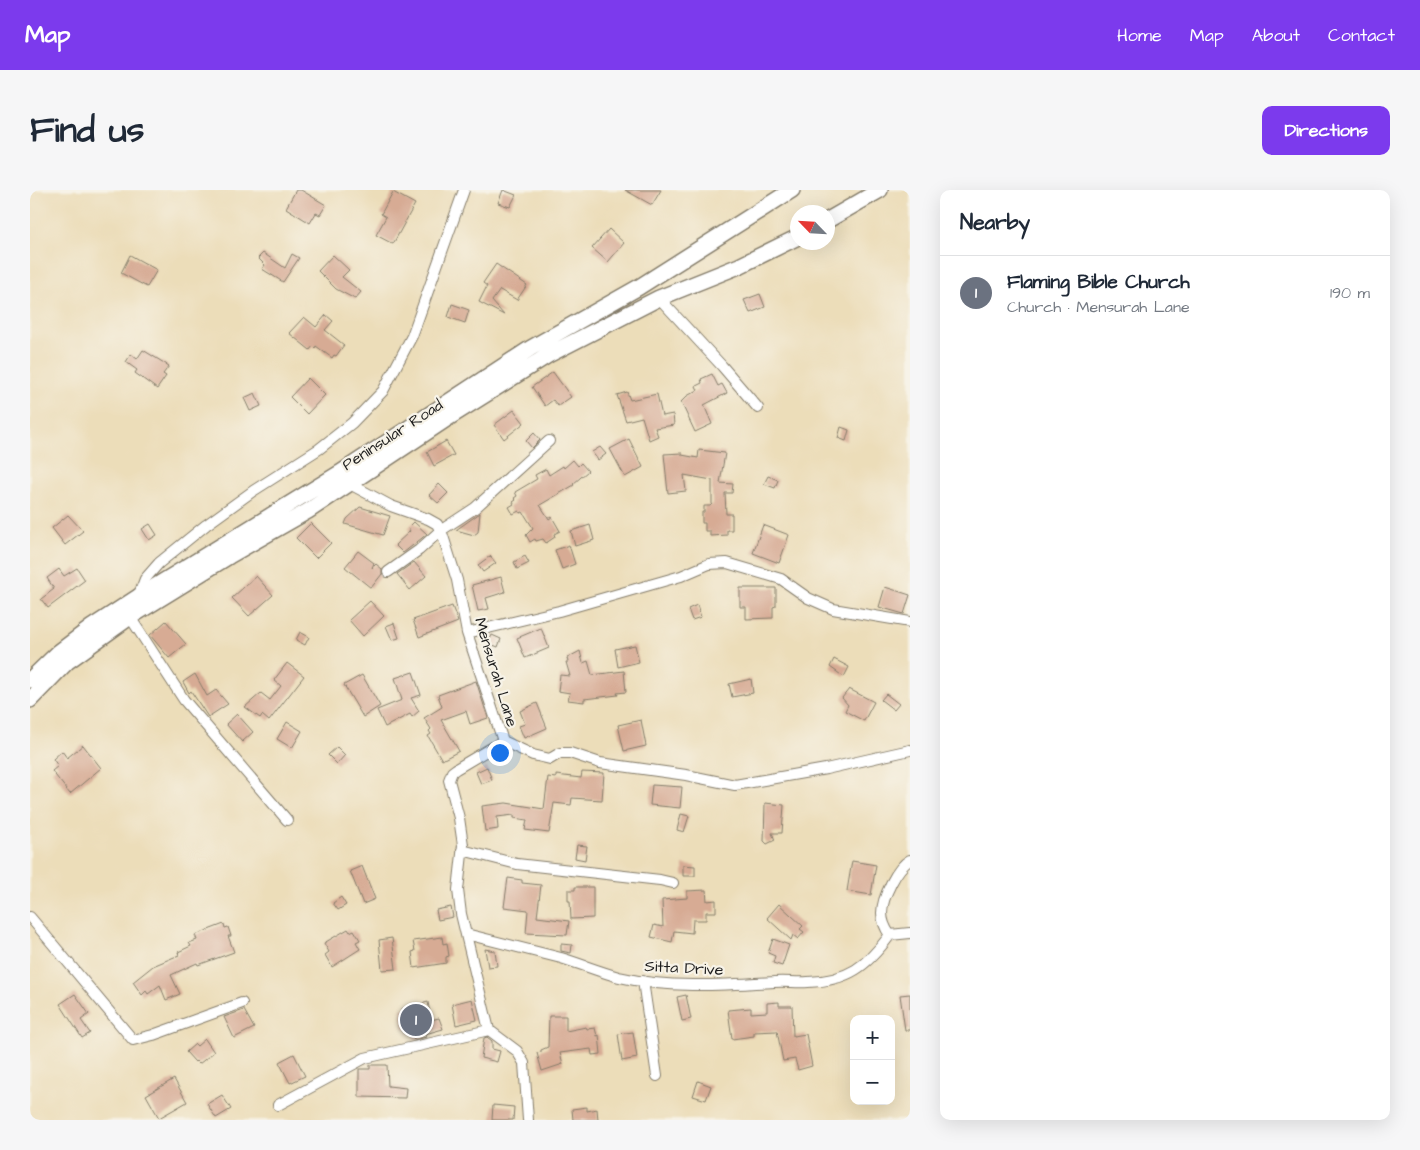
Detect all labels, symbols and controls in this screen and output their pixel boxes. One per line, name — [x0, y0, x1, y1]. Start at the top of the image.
text: Map — [25, 18, 70, 52]
text: Home — [1117, 23, 1162, 48]
text: Map — [1190, 23, 1224, 48]
text: About — [1252, 23, 1300, 48]
text: Contact — [1328, 23, 1395, 48]
text: Find us — [30, 106, 144, 155]
button: Directions — [1262, 106, 1390, 155]
north arrow — [790, 205, 835, 250]
text: Nearby — [960, 208, 1030, 237]
text: Flaming Bible Church — [1007, 269, 1190, 296]
text: 1 — [975, 282, 977, 304]
text: 190 m — [1330, 282, 1370, 304]
text: Church · Mensurah Lane — [1007, 296, 1190, 318]
street label: Peninsular Road — [338, 394, 447, 476]
street label: Mensurah Lane — [469, 615, 523, 730]
your location — [487, 740, 513, 766]
street label: Sitta Drive — [644, 955, 724, 981]
pin: 1 — [400, 1001, 432, 1039]
map controls — [850, 1015, 895, 1105]
button: + — [850, 1015, 895, 1060]
button: − — [850, 1060, 895, 1105]

